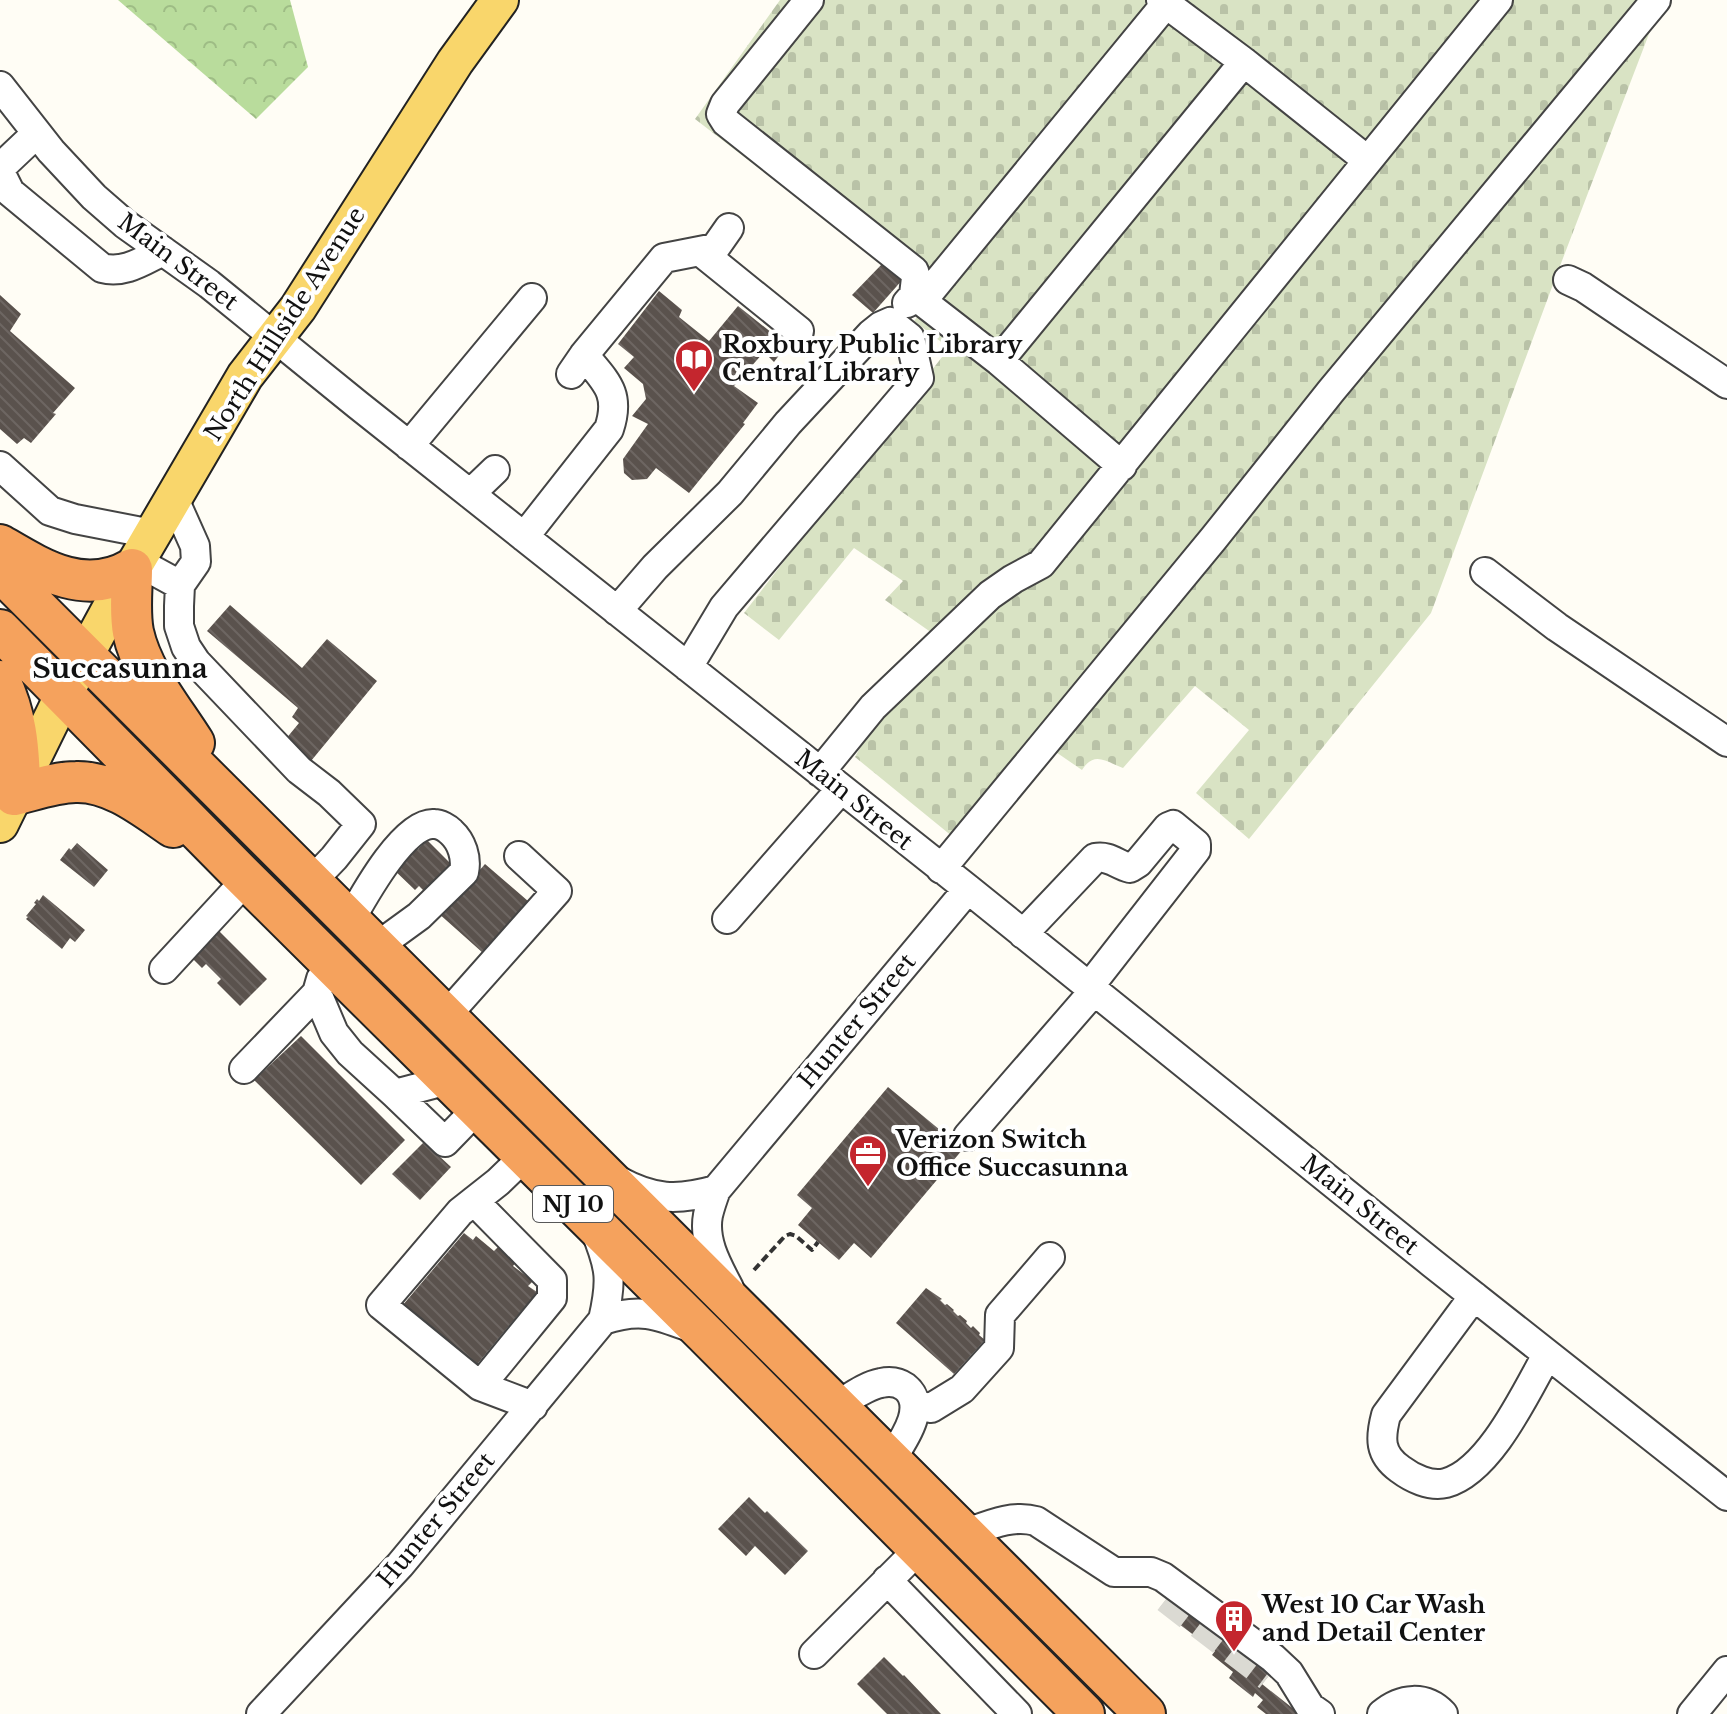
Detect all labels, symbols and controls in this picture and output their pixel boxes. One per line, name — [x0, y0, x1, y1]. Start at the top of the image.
street label: North Hillside Avenue — [198, 201, 371, 446]
street label: Main Street — [112, 207, 244, 316]
place label: Roxbury Public Library Central Library — [722, 330, 1023, 387]
library icon: Roxbury Public Library Central Library — [673, 338, 715, 393]
district label: Succasunna — [32, 651, 208, 686]
street label: Main Street — [790, 743, 919, 856]
street label: Hunter Street — [792, 947, 921, 1094]
place label: Verizon Switch Office Succasunna — [895, 1125, 1128, 1182]
office icon: Verizon Switch Office Succasunna — [847, 1133, 889, 1188]
street label: Main Street — [1296, 1148, 1425, 1261]
road number: NJ 10 — [533, 1186, 613, 1222]
street label: Hunter Street — [371, 1446, 500, 1593]
place label: West 10 Car Wash and Detail Center — [1261, 1590, 1485, 1647]
building icon: West 10 Car Wash and Detail Center — [1213, 1598, 1255, 1653]

